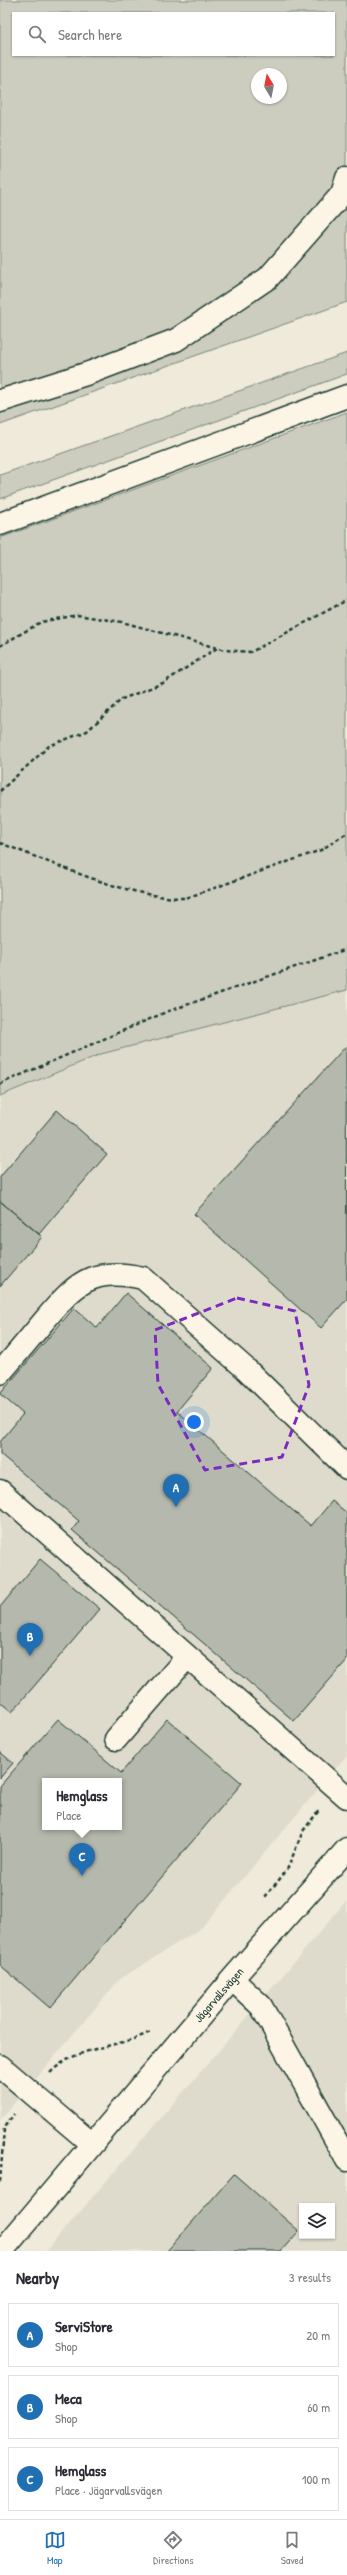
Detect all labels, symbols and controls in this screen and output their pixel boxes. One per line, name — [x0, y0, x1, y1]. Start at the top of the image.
search box — [12, 12, 335, 56]
icon: search — [26, 23, 48, 45]
text: Search here — [58, 24, 122, 45]
north arrow — [251, 68, 287, 104]
your location — [184, 1412, 204, 1432]
pin: A — [163, 1474, 189, 1507]
pin: B — [17, 1623, 43, 1656]
popup — [42, 1778, 122, 1830]
text: Hemglass — [56, 1785, 108, 1806]
text: Place — [56, 1806, 81, 1824]
pin: C — [69, 1843, 95, 1876]
street label: Jägarvallsvägen — [190, 1963, 247, 2026]
map controls — [299, 2203, 335, 2239]
button: layers — [299, 2203, 335, 2239]
text: Nearby — [16, 2266, 59, 2289]
text: 3 results — [289, 2268, 331, 2286]
text: ServiStore — [55, 2316, 113, 2337]
text: A — [27, 2326, 33, 2344]
text: 20 m — [306, 2326, 330, 2344]
text: Shop — [55, 2337, 77, 2355]
text: Meca — [55, 2388, 82, 2409]
text: B — [27, 2398, 33, 2416]
text: 60 m — [307, 2398, 330, 2416]
text: Shop — [55, 2409, 77, 2427]
text: Hemglass — [55, 2460, 106, 2481]
text: C — [26, 2470, 34, 2488]
text: 100 m — [302, 2470, 330, 2488]
text: Place · Jägarvallsvägen — [55, 2481, 162, 2499]
tab: Map — [44, 2529, 66, 2567]
tab: Directions — [153, 2529, 194, 2567]
tab: Saved — [281, 2529, 303, 2567]

